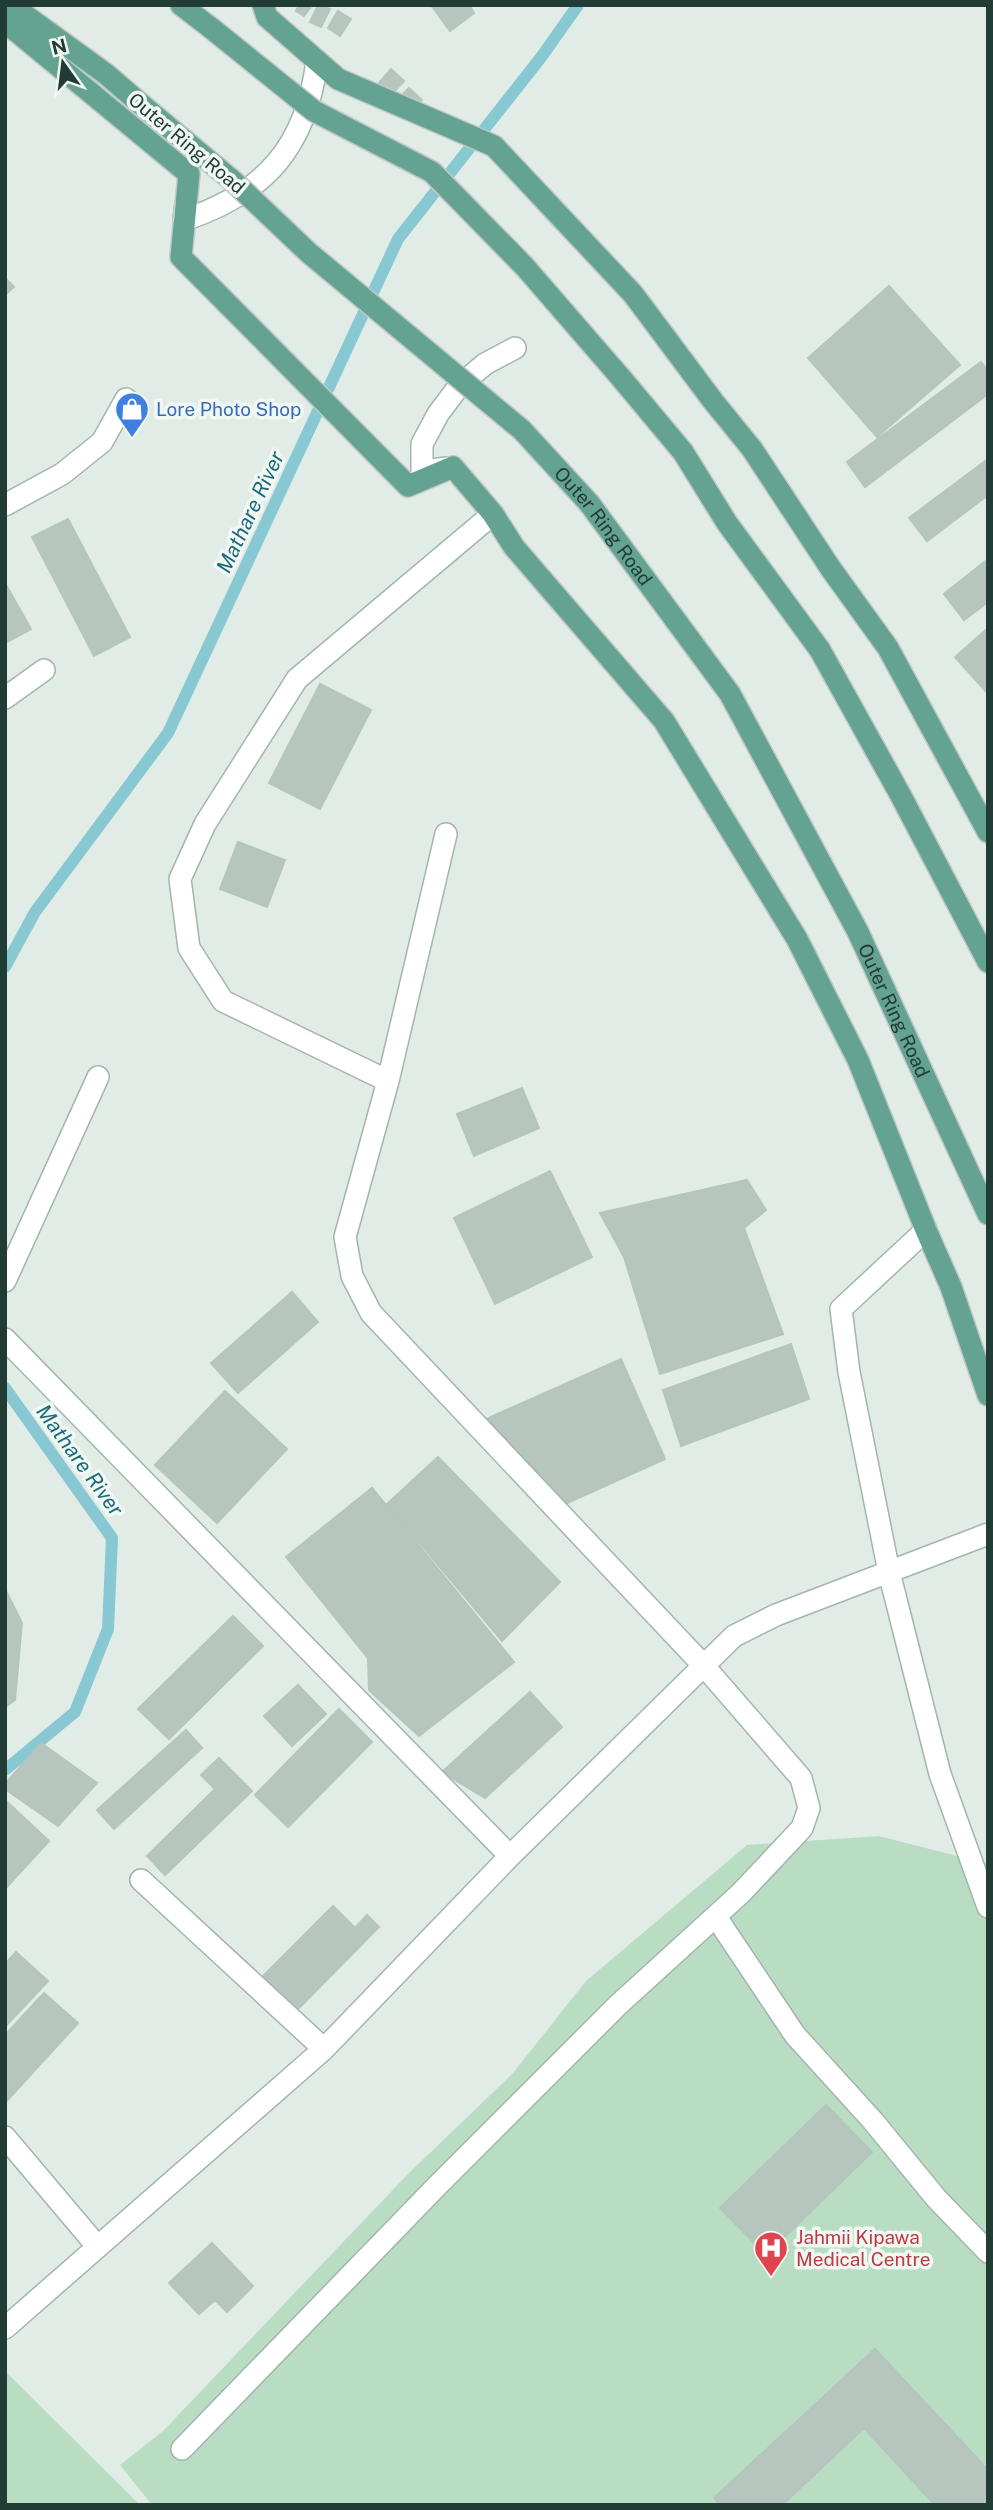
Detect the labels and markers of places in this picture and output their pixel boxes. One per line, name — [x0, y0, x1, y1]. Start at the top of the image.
shop icon: Lore Photo Shop — [113, 390, 151, 439]
place label: Lore Photo Shop — [156, 398, 301, 420]
place label: Jahmii Kipawa Medical Centre — [796, 2226, 931, 2270]
hospital icon: Jahmii Kipawa Medical Centre — [752, 2229, 790, 2278]

